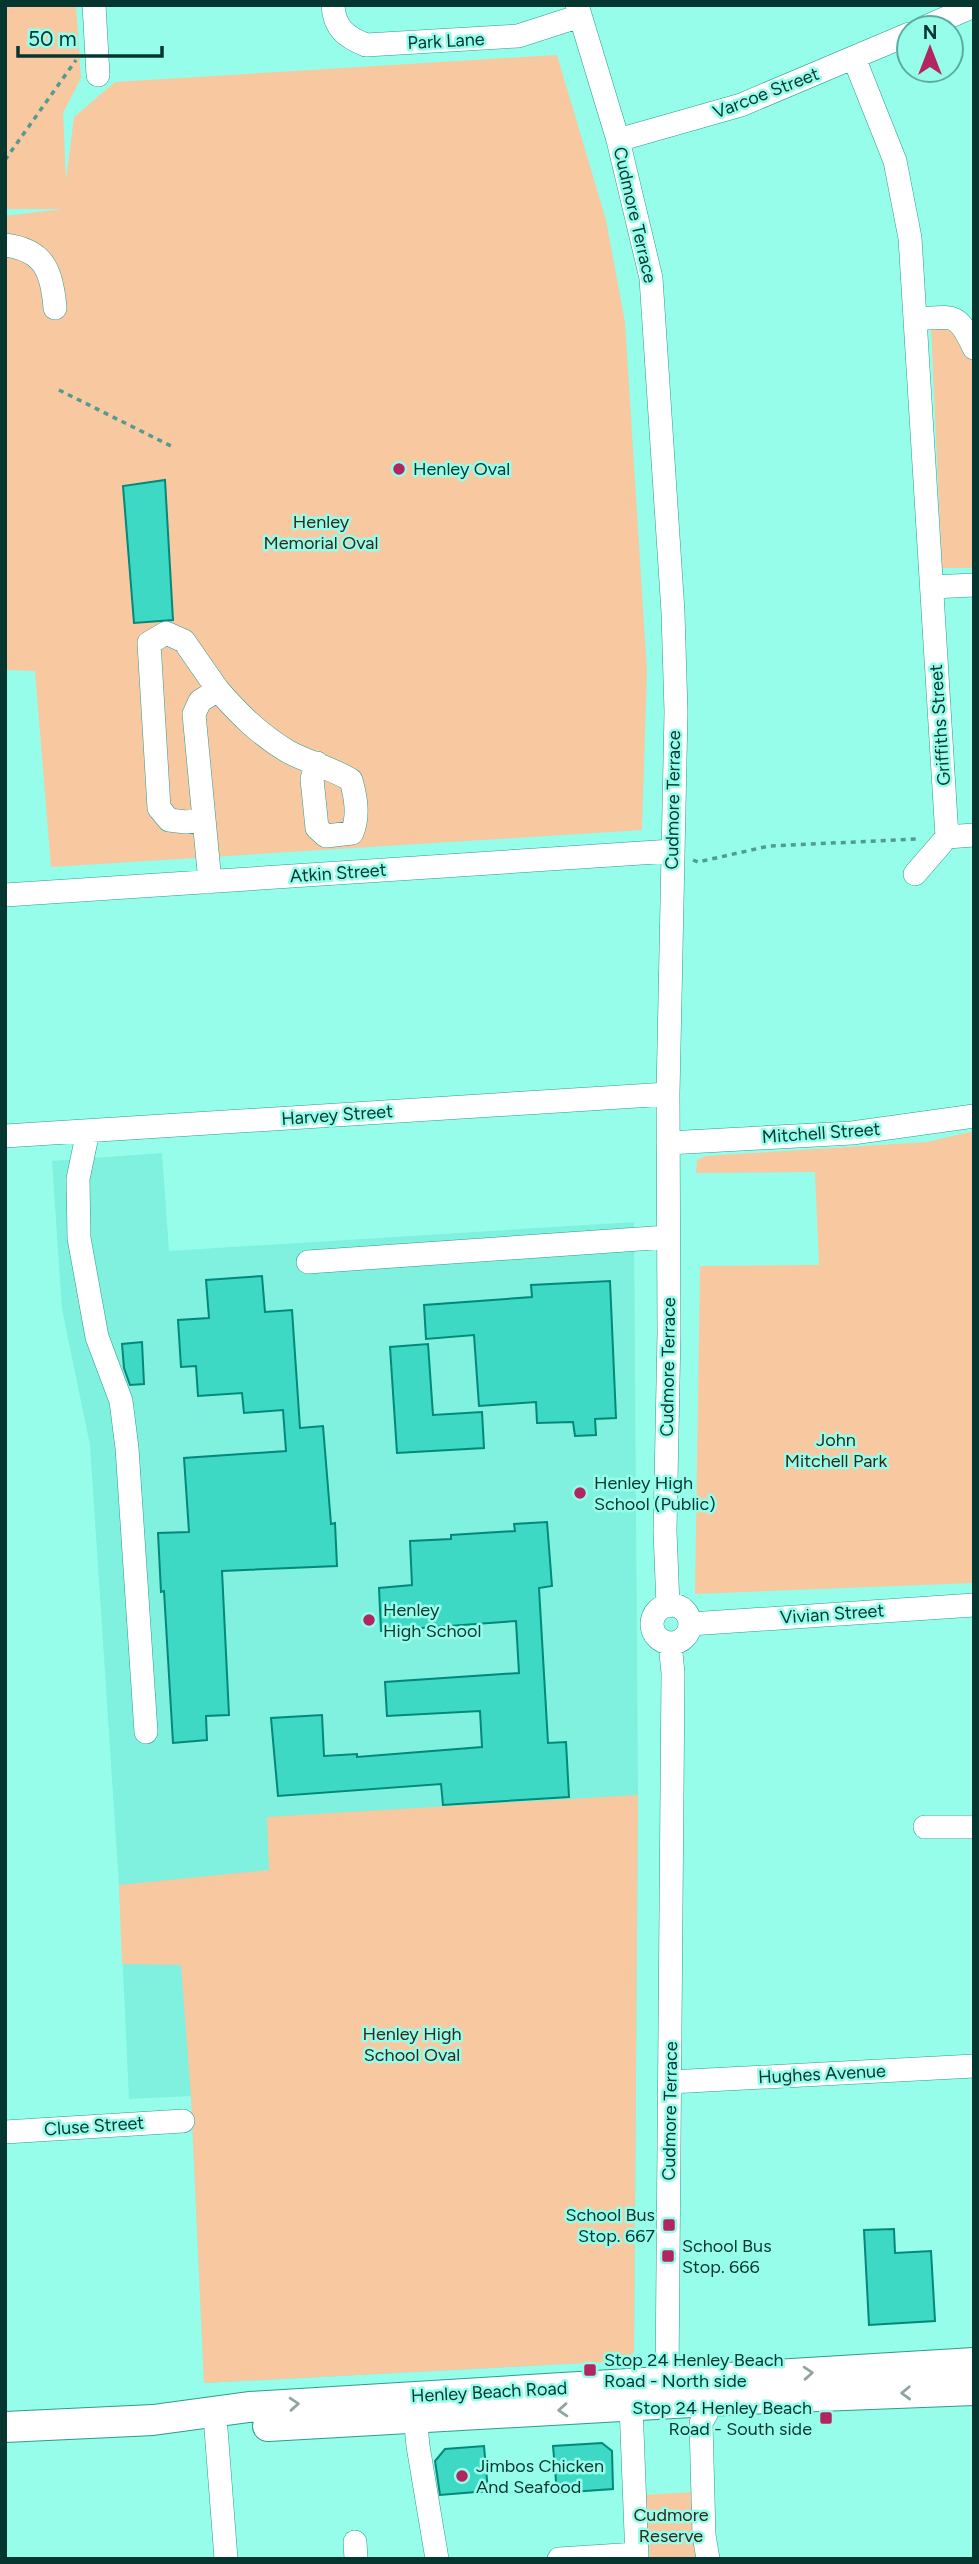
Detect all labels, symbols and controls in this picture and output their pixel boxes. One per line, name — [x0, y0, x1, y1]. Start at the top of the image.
scale bar — [18, 14, 161, 58]
north arrow — [895, 14, 965, 84]
text: N — [923, 21, 937, 44]
text: 50 m — [28, 26, 77, 51]
street label: Park Lane — [407, 28, 485, 54]
street label: Varcoe Street — [710, 63, 822, 123]
street label: Cudmore Terrace — [609, 145, 661, 285]
place label: Henley Oval — [413, 458, 510, 480]
marker: Henley Oval — [391, 461, 407, 477]
park label: Henley Memorial Oval — [264, 511, 378, 554]
street label: Griffiths Street — [925, 663, 955, 786]
street label: Cudmore Terrace — [661, 730, 685, 870]
street label: Atkin Street — [289, 859, 387, 887]
street label: Harvey Street — [280, 1100, 394, 1130]
street label: Mitchell Street — [761, 1118, 881, 1148]
street label: Cudmore Terrace — [656, 1297, 680, 1437]
park label: John Mitchell Park — [785, 1429, 887, 1472]
place label: Henley High School (Public) — [594, 1472, 716, 1515]
marker: Henley High School (Public) — [572, 1485, 588, 1501]
place label: Henley High School — [383, 1599, 481, 1642]
street label: Vivian Street — [779, 1599, 885, 1629]
marker: Henley High School — [361, 1612, 377, 1628]
park label: Henley High School Oval — [362, 2023, 462, 2066]
street label: Cudmore Terrace — [658, 2041, 682, 2181]
street label: Hughes Avenue — [758, 2060, 887, 2088]
street label: Cluse Street — [43, 2112, 145, 2140]
place label: School Bus Stop. 667 — [565, 2204, 655, 2247]
marker: School Bus Stop. 667 — [661, 2217, 677, 2233]
place label: School Bus Stop. 666 — [682, 2235, 772, 2278]
marker: School Bus Stop. 666 — [660, 2248, 676, 2264]
place label: Stop 24 Henley Beach Road - North side — [604, 2349, 784, 2392]
marker: Stop 24 Henley Beach Road - North side — [582, 2362, 598, 2378]
one-way arrow — [803, 2366, 814, 2381]
street label: Henley Beach Road — [410, 2377, 568, 2407]
one-way arrow — [900, 2385, 911, 2400]
one-way arrow — [289, 2397, 300, 2412]
place label: Stop 24 Henley Beach Road - South side — [632, 2397, 812, 2440]
one-way arrow — [557, 2402, 568, 2417]
marker: Stop 24 Henley Beach Road - South side — [818, 2410, 834, 2426]
place label: Jimbos Chicken And Seafood — [476, 2455, 604, 2498]
marker: Jimbos Chicken And Seafood — [454, 2468, 470, 2484]
park label: Cudmore Reserve — [633, 2504, 709, 2547]

